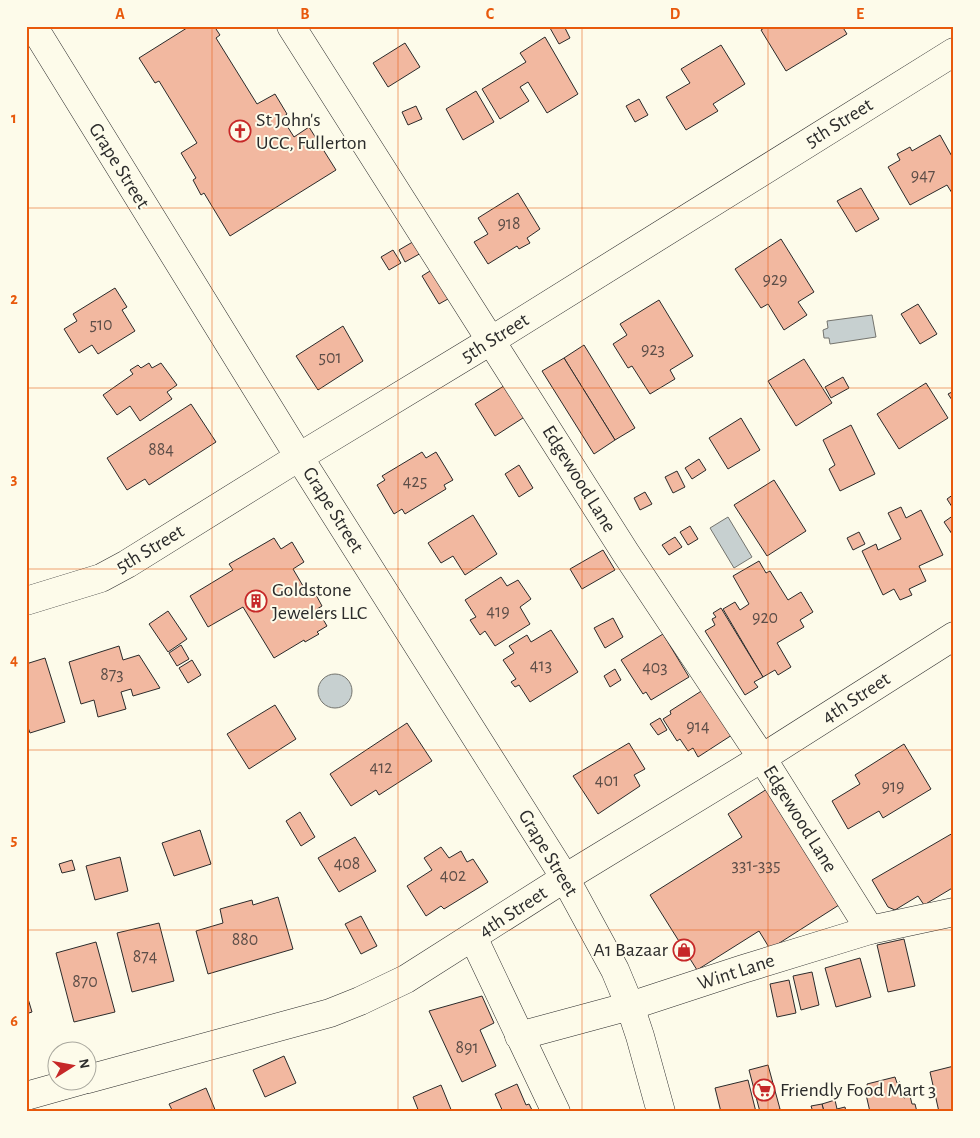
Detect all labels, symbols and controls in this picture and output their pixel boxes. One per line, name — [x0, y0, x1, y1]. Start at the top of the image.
text: A — [115, 6, 125, 22]
text: B — [300, 6, 310, 22]
text: C — [486, 6, 495, 22]
text: D — [670, 6, 681, 22]
text: E — [856, 6, 864, 22]
street label: 5th Street — [802, 94, 877, 151]
text: 1 — [11, 110, 17, 126]
place label: St John's UCC, Fullerton — [256, 110, 367, 153]
church icon: St John's UCC, Fullerton — [228, 119, 252, 143]
street label: Grape Street — [85, 120, 153, 213]
house number: 947 — [911, 167, 935, 185]
house number: 918 — [497, 215, 521, 233]
house number: 929 — [762, 271, 788, 289]
text: 2 — [10, 291, 18, 307]
street label: 5th Street — [458, 309, 533, 366]
house number: 510 — [89, 316, 113, 334]
house number: 923 — [641, 341, 665, 359]
house number: 501 — [318, 349, 342, 367]
street label: Edgewood Lane — [538, 422, 620, 536]
house number: 884 — [148, 441, 174, 459]
street label: Grape Street — [299, 464, 367, 557]
text: 3 — [11, 471, 18, 487]
house number: 425 — [403, 473, 427, 491]
street label: 5th Street — [112, 521, 188, 577]
place label: Goldstone Jewelers LLC — [272, 580, 367, 623]
building icon: Goldstone Jewelers LLC — [244, 589, 268, 613]
house number: 419 — [486, 603, 510, 621]
house number: 920 — [752, 609, 778, 627]
text: 4 — [10, 652, 18, 668]
house number: 413 — [530, 657, 552, 675]
house number: 403 — [642, 659, 668, 677]
house number: 873 — [100, 666, 124, 684]
street label: 4th Street — [818, 668, 894, 727]
house number: 914 — [686, 718, 710, 736]
house number: 412 — [369, 759, 393, 777]
street label: Edgewood Lane — [759, 762, 841, 876]
house number: 401 — [595, 772, 619, 790]
house number: 919 — [881, 778, 905, 796]
street label: Grape Street — [514, 806, 582, 900]
text: 5 — [11, 832, 18, 848]
house number: 408 — [334, 855, 360, 873]
house number: 331-335 — [732, 857, 780, 875]
house number: 402 — [440, 867, 466, 885]
street label: 4th Street — [475, 882, 551, 941]
house number: 880 — [232, 931, 258, 949]
shop icon: A1 Bazaar — [672, 938, 696, 962]
place label: A1 Bazaar — [593, 940, 669, 960]
house number: 874 — [133, 948, 158, 966]
street label: Wint Lane — [695, 950, 777, 994]
house number: 870 — [72, 973, 98, 991]
text: 6 — [10, 1013, 18, 1029]
house number: 891 — [455, 1039, 479, 1057]
north arrow — [48, 1040, 98, 1090]
text: N — [76, 1058, 92, 1070]
supermarket icon: Friendly Food Mart 3 — [752, 1078, 776, 1102]
place label: Friendly Food Mart 3 — [780, 1080, 936, 1100]

